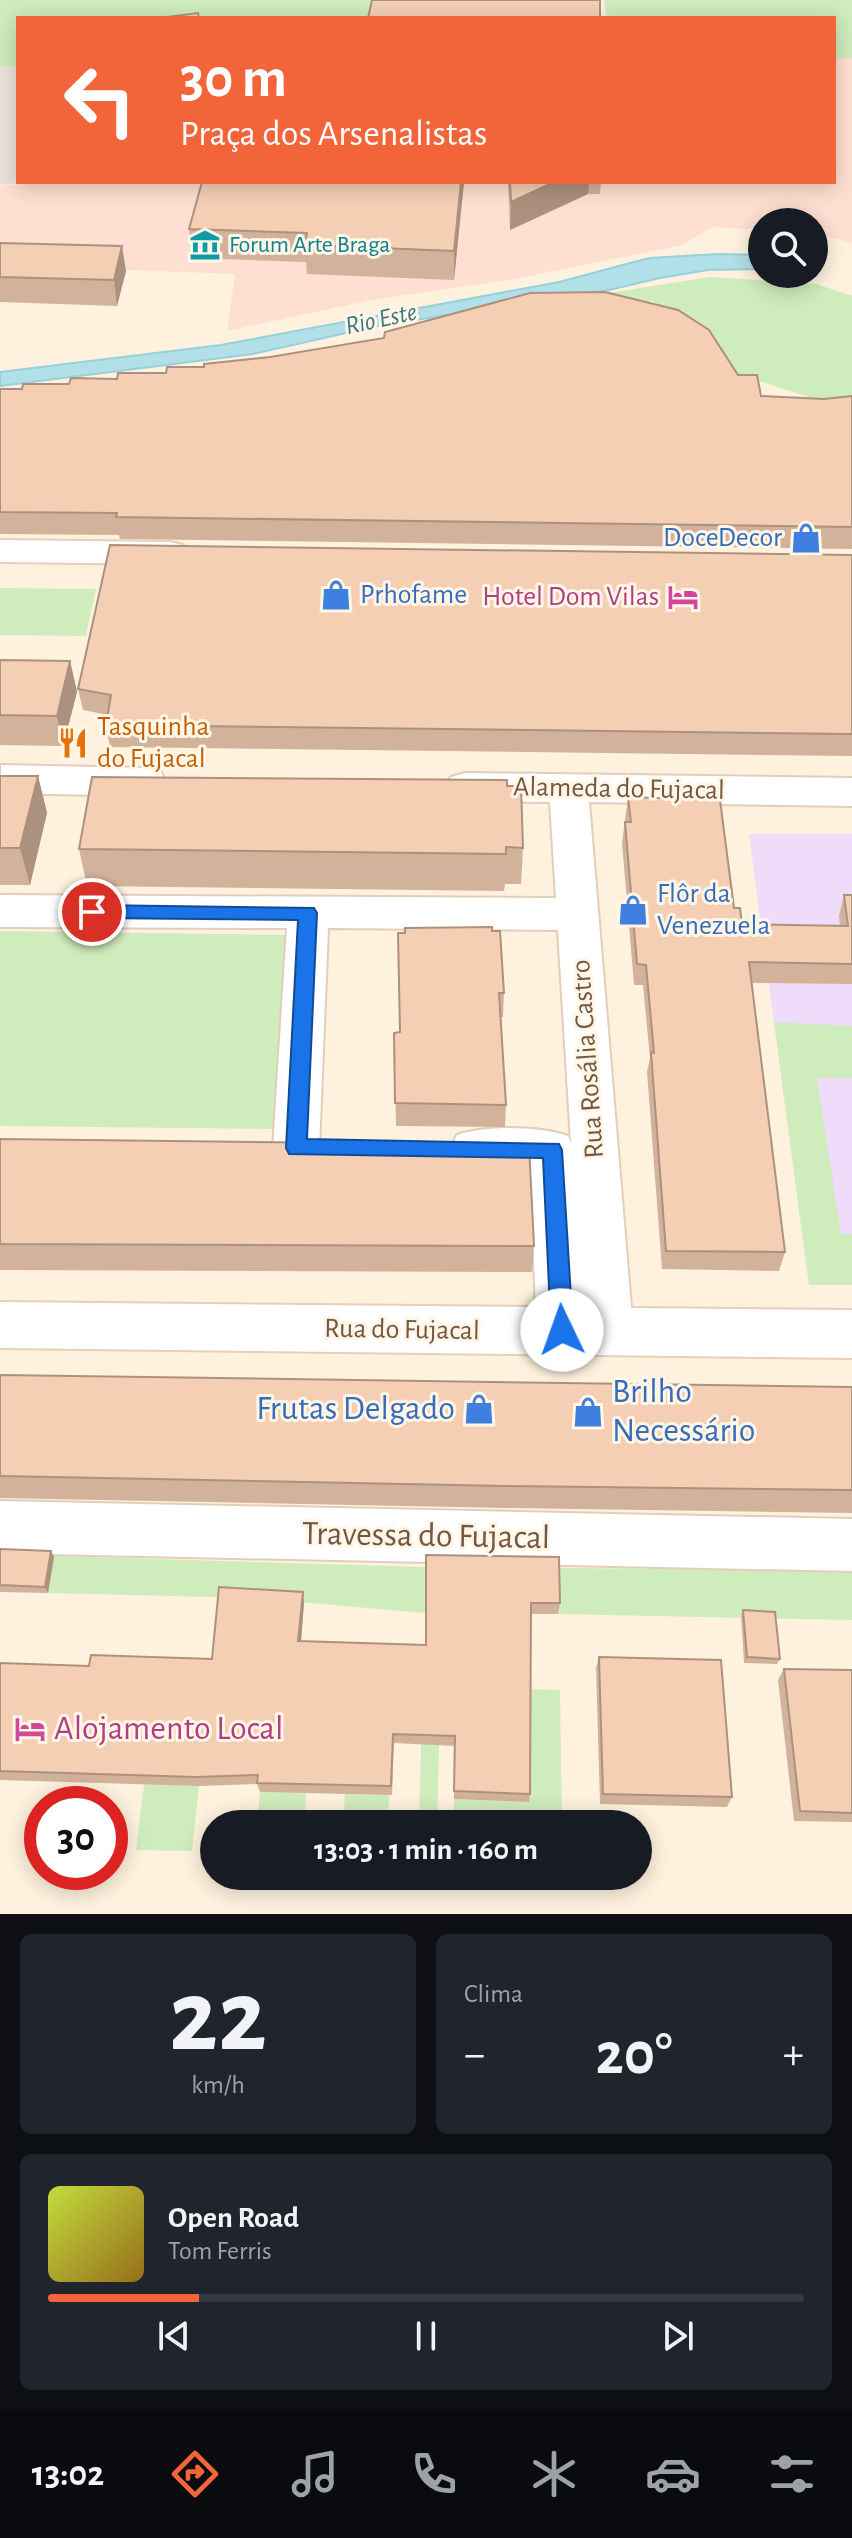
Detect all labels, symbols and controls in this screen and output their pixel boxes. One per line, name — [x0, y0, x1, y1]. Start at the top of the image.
icon: left — [48, 48, 152, 152]
text: 30 m — [180, 51, 287, 107]
text: Praça dos Arsenalistas — [180, 116, 487, 152]
map controls — [748, 208, 828, 288]
button: search — [748, 208, 828, 288]
museum icon: Forum Arte Braga — [188, 228, 222, 262]
place label: Forum Arte Braga — [229, 233, 390, 257]
water label: Rio Este — [343, 299, 419, 339]
shop icon: DoceDecor — [789, 521, 823, 555]
place label: DoceDecor — [663, 524, 782, 552]
shop icon: Prhofame — [319, 578, 353, 612]
hotel icon: Hotel Dom Vilas — [666, 580, 700, 614]
place label: Prhofame — [360, 581, 467, 609]
place label: Hotel Dom Vilas — [482, 583, 659, 611]
place label: Tasquinha do Fujacal — [97, 713, 210, 773]
restaurant icon: Tasquinha do Fujacal — [56, 726, 90, 760]
street label: Alameda do Fujacal — [513, 773, 725, 805]
pin — [58, 878, 126, 946]
place label: Flôr da Venezuela — [657, 880, 770, 940]
icon: arrive — [70, 890, 114, 934]
shop icon: Flôr da Venezuela — [616, 893, 650, 927]
street label: Rua Rosália Castro — [567, 959, 609, 1159]
position arrow — [520, 1288, 604, 1372]
street label: Rua do Fujacal — [324, 1315, 480, 1345]
place label: Brilho Necessário — [612, 1375, 755, 1448]
place label: Frutas Delgado — [256, 1392, 455, 1426]
shop icon: Frutas Delgado — [462, 1392, 496, 1426]
shop icon: Brilho Necessário — [571, 1395, 605, 1429]
street label: Travessa do Fujacal — [302, 1517, 550, 1555]
hotel icon: Alojamento Local — [13, 1712, 47, 1746]
place label: Alojamento Local — [54, 1712, 283, 1746]
speed limit sign: 30 — [24, 1786, 128, 1890]
text: 13:03 · 1 min · 160 m — [314, 1835, 538, 1865]
text: 22 — [169, 1966, 267, 2070]
text: Clima — [464, 1981, 523, 2007]
text: 20° — [595, 2025, 673, 2085]
text: − — [464, 2033, 485, 2077]
text: + — [783, 2033, 804, 2077]
text: km/h — [191, 2072, 245, 2098]
text: Open Road — [168, 2203, 299, 2233]
text: Tom Ferris — [168, 2238, 272, 2264]
icon: previous — [152, 2314, 196, 2358]
icon: pause — [404, 2314, 448, 2358]
icon: next — [656, 2314, 700, 2358]
icon: directions — [167, 2446, 223, 2502]
icon: music — [287, 2446, 343, 2502]
icon: phone — [406, 2446, 462, 2502]
icon: climate — [526, 2446, 582, 2502]
icon: car — [645, 2446, 701, 2502]
icon: filters — [764, 2446, 820, 2502]
text: 13:02 — [32, 2456, 104, 2492]

